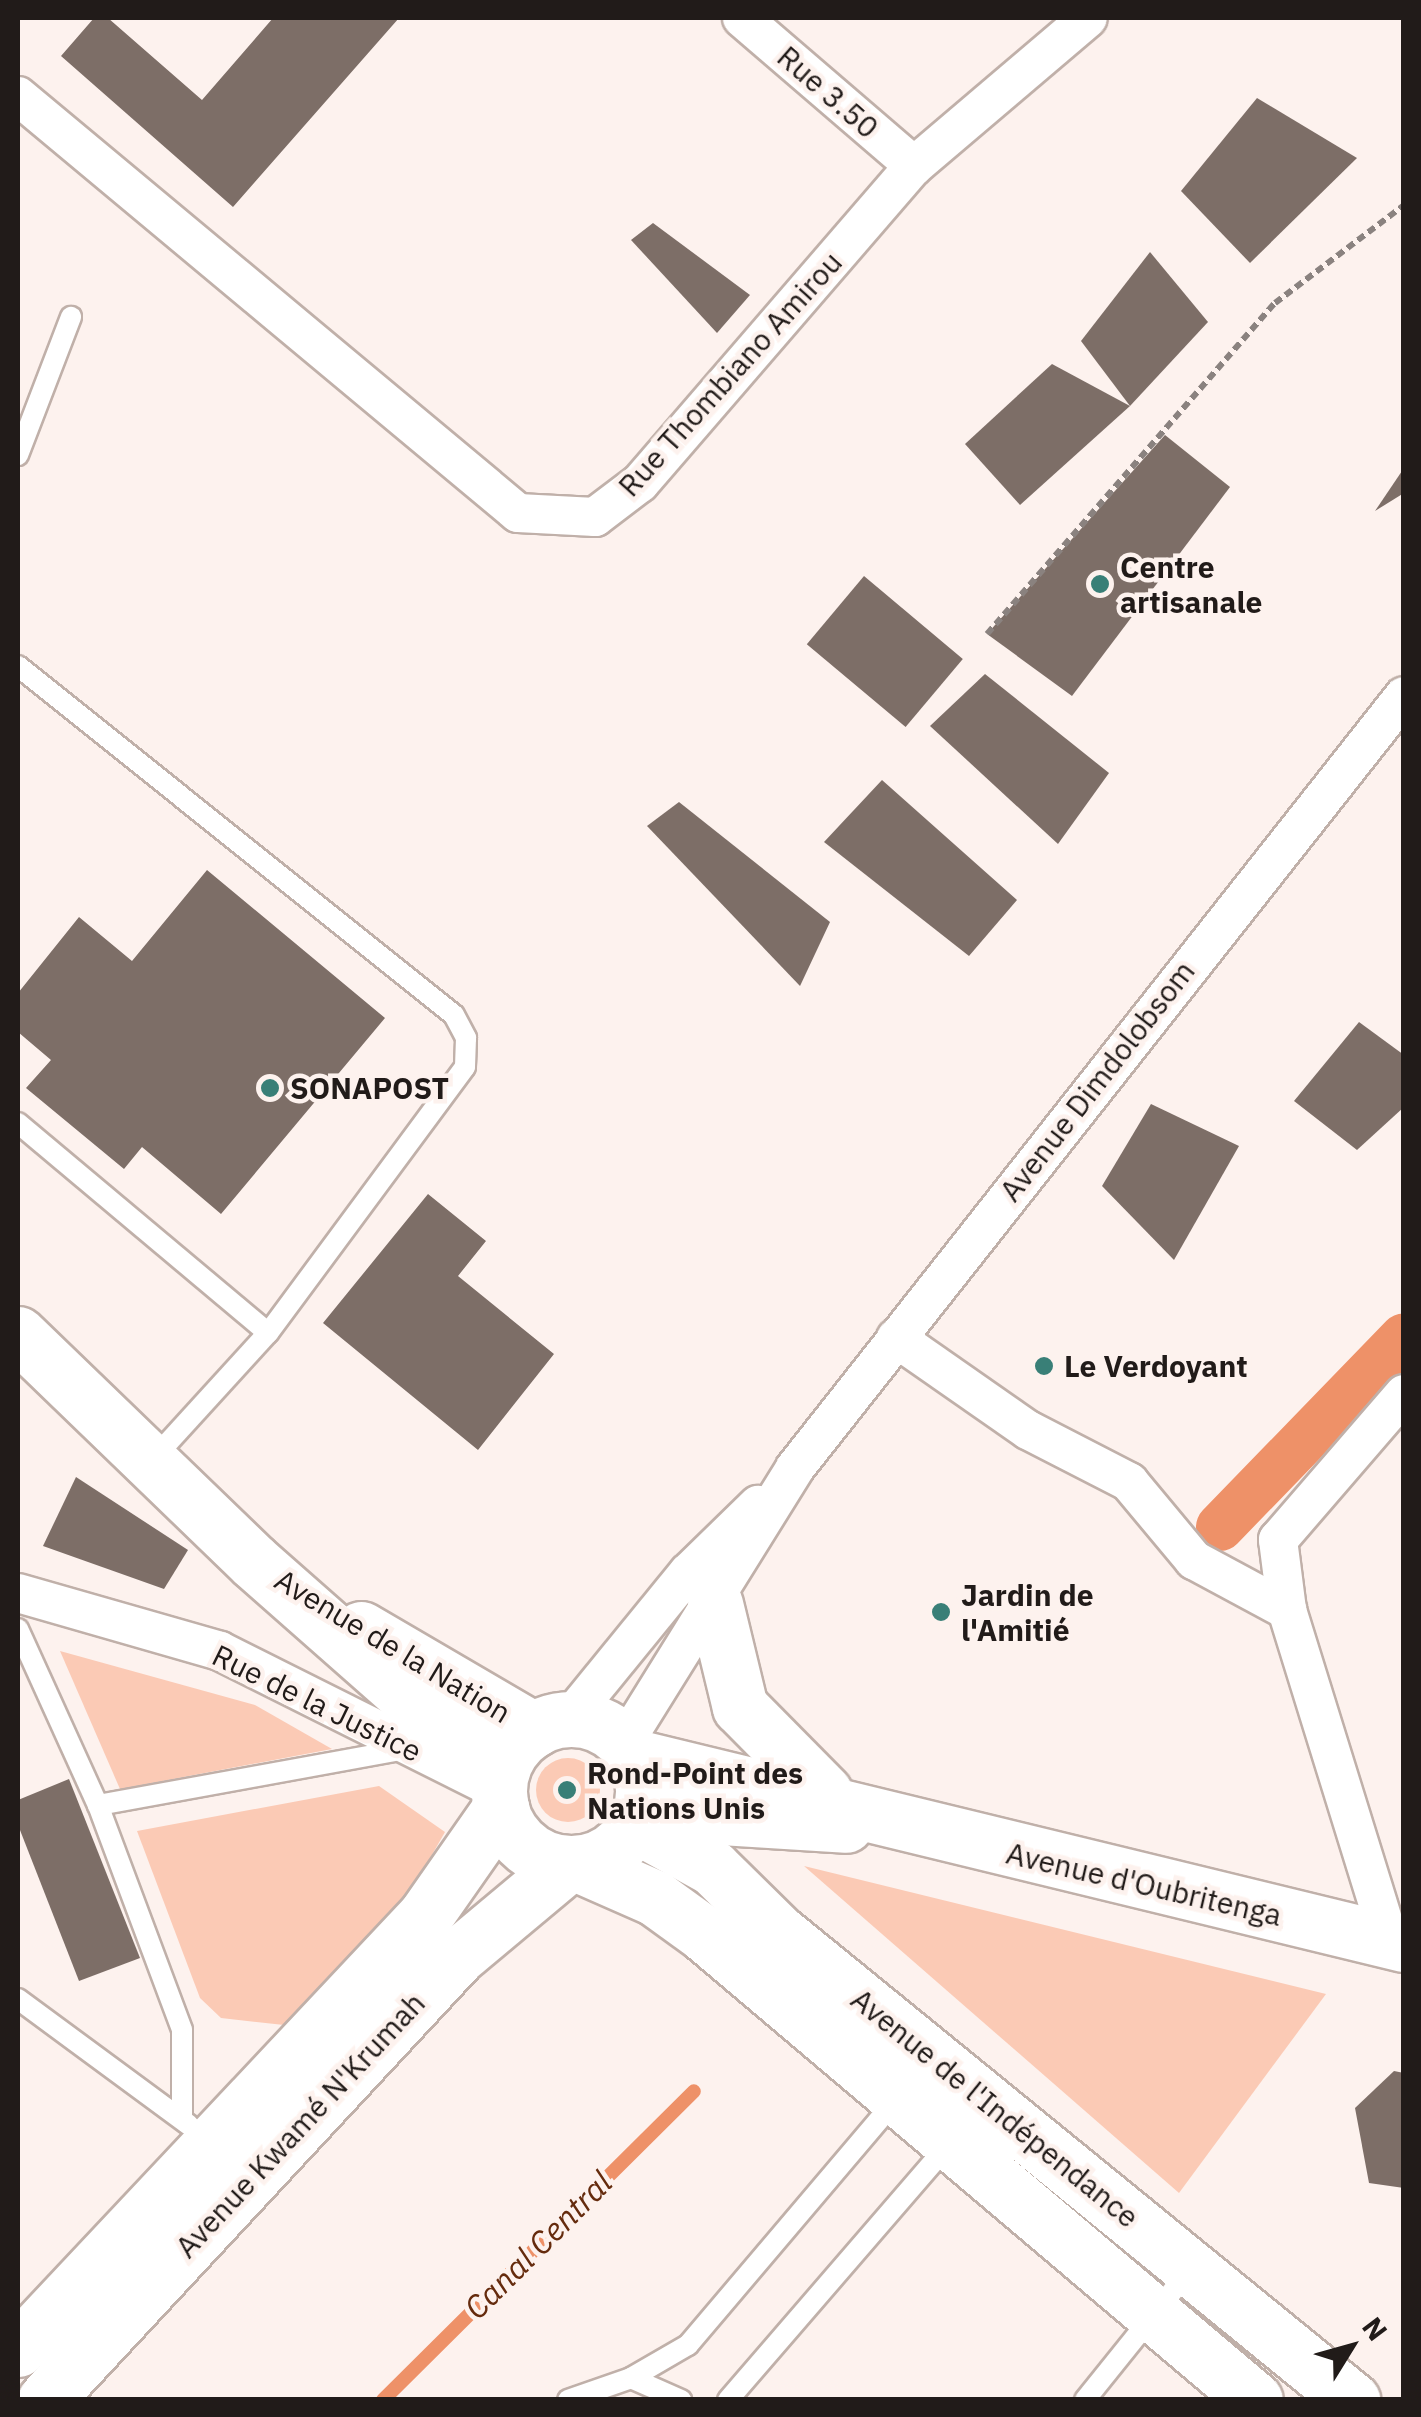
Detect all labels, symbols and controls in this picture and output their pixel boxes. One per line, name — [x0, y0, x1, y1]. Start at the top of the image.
street label: Rue 3.50 — [770, 38, 886, 146]
street label: Rue Thombiano Amirou — [611, 244, 849, 504]
place label: Centre artisanale — [1120, 549, 1262, 620]
marker: Centre artisanale — [1089, 573, 1111, 595]
street label: Avenue Dimdolobsom — [992, 954, 1202, 1208]
place label: SONAPOST — [290, 1070, 449, 1106]
marker: SONAPOST — [259, 1077, 281, 1099]
place label: Le Verdoyant — [1064, 1348, 1248, 1384]
marker: Le Verdoyant — [1033, 1355, 1055, 1377]
street label: Avenue de la Nation — [269, 1561, 517, 1731]
place label: Jardin de l'Amitié — [961, 1577, 1094, 1648]
marker: Jardin de l'Amitié — [930, 1601, 952, 1623]
street label: Rue de la Justice — [207, 1637, 427, 1769]
place label: Rond-Point des Nations Unis — [587, 1755, 803, 1826]
marker: Rond-Point des Nations Unis — [556, 1779, 578, 1801]
street label: Avenue d'Oubritenga — [1003, 1835, 1285, 1933]
street label: Avenue de l'Indépendance — [844, 1981, 1146, 2235]
street label: Avenue Kwamé N'Krumah — [168, 1985, 432, 2265]
water label: Canal Central — [456, 2163, 620, 2327]
north arrow — [1301, 2297, 1401, 2397]
text: N — [1354, 2309, 1396, 2348]

